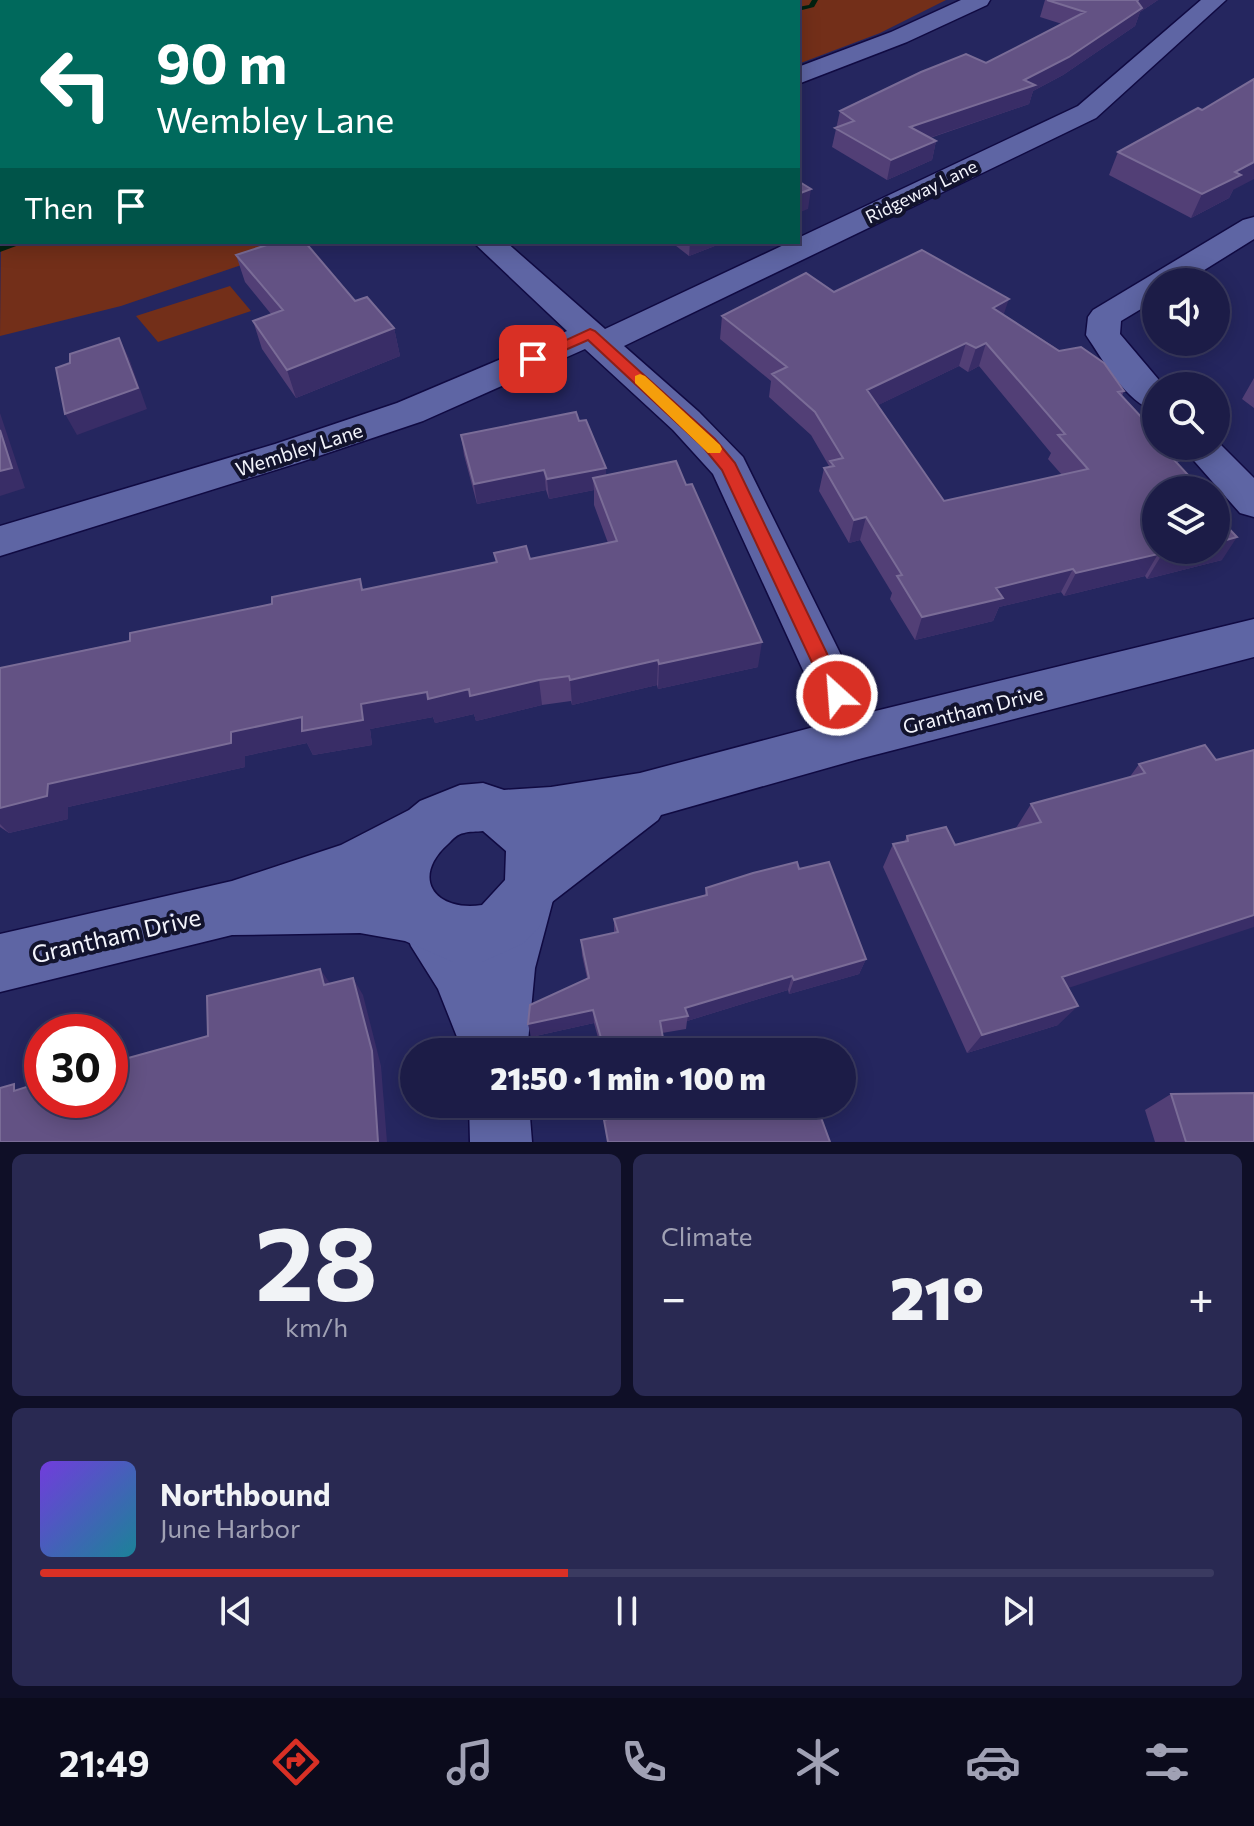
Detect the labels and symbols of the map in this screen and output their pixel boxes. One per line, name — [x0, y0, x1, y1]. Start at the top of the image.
street label: Ridgeway Lane — [862, 154, 980, 228]
pin — [499, 325, 567, 393]
street label: Wembley Lane — [232, 417, 366, 481]
position arrow — [795, 653, 879, 737]
street label: Grantham Drive — [900, 680, 1046, 738]
street label: Grantham Drive — [29, 901, 203, 969]
speed limit sign: 30 — [24, 1014, 128, 1118]

